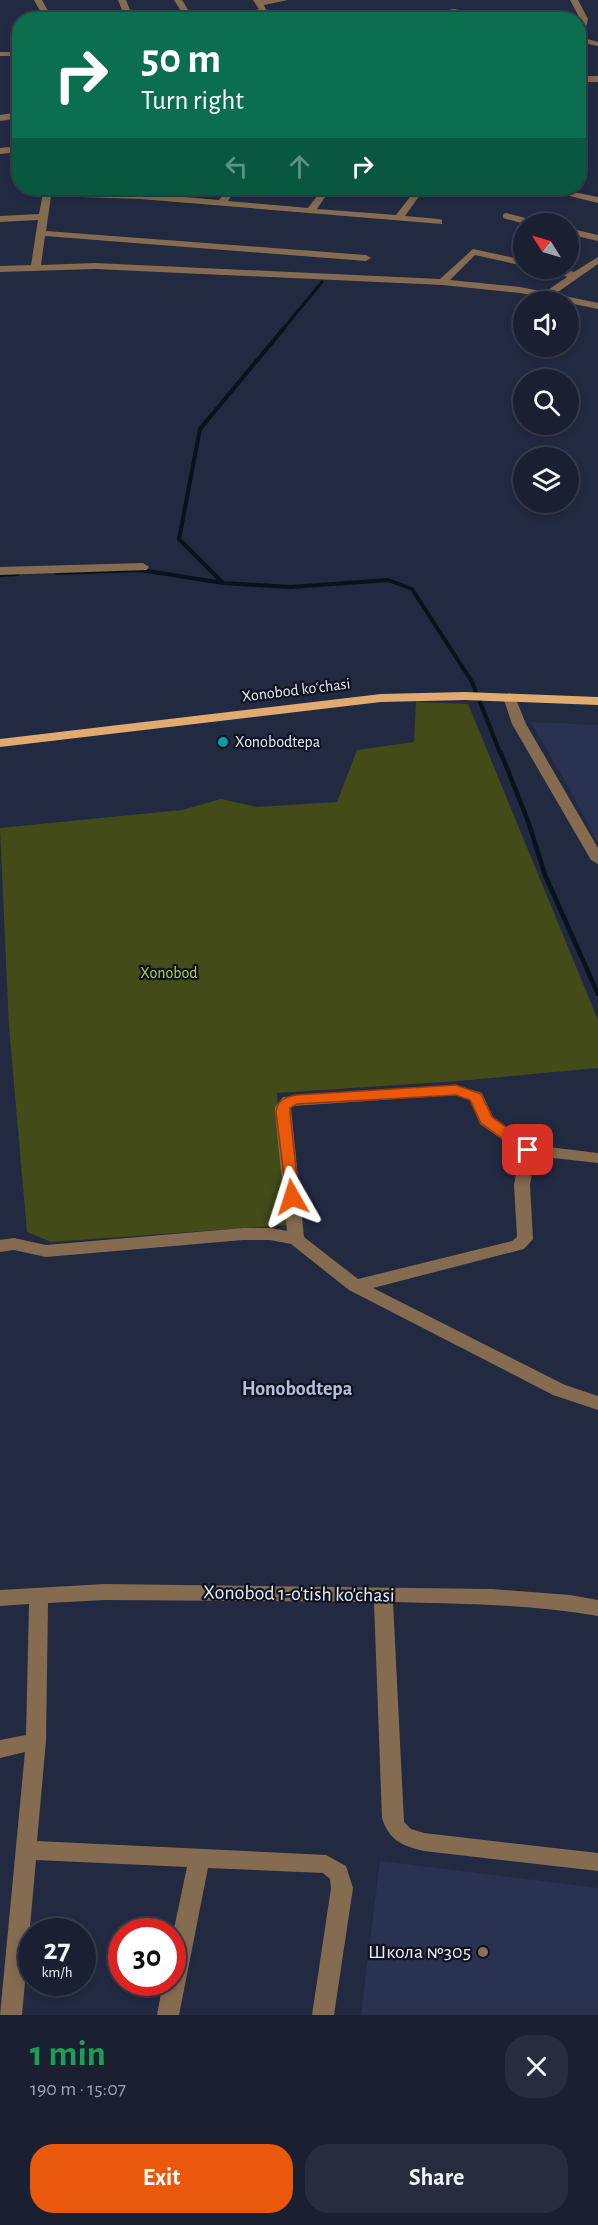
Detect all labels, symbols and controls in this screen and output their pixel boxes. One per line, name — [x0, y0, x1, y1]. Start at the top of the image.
icon: right — [42, 36, 120, 114]
text: 50 m — [141, 38, 221, 80]
text: Turn right — [141, 87, 244, 114]
icon: left — [220, 150, 253, 183]
icon: ahead — [283, 150, 316, 183]
icon: right — [346, 150, 379, 183]
north arrow — [513, 213, 579, 279]
map controls — [513, 213, 579, 513]
button: sound — [513, 291, 579, 357]
button: search — [513, 369, 579, 435]
button: layers — [513, 447, 579, 513]
street label: Xonobod koʻchasi — [241, 675, 351, 705]
place label: Xonobodtepa — [235, 734, 320, 750]
marker: Xonobodtepa — [216, 735, 230, 749]
park label: Xonobod — [140, 965, 198, 981]
pin — [502, 1124, 553, 1175]
icon: arrive — [511, 1133, 544, 1166]
position arrow — [260, 1165, 324, 1229]
district label: Honobodtepa — [242, 1379, 353, 1399]
street label: Xonobod 1-o'tish ko'chasi — [203, 1582, 395, 1606]
speed limit sign: 30 — [108, 1918, 186, 1996]
text: 27 — [43, 1935, 71, 1965]
place label: Школа №305 — [368, 1942, 471, 1962]
marker: Школа №305 — [476, 1945, 490, 1959]
text: km/h — [42, 1965, 72, 1980]
button: close — [505, 2035, 568, 2098]
text: 1 min — [30, 2036, 106, 2072]
text: 190 m · 15:07 — [30, 2079, 126, 2099]
button: Exit — [30, 2144, 293, 2213]
button: Share — [305, 2144, 568, 2213]

